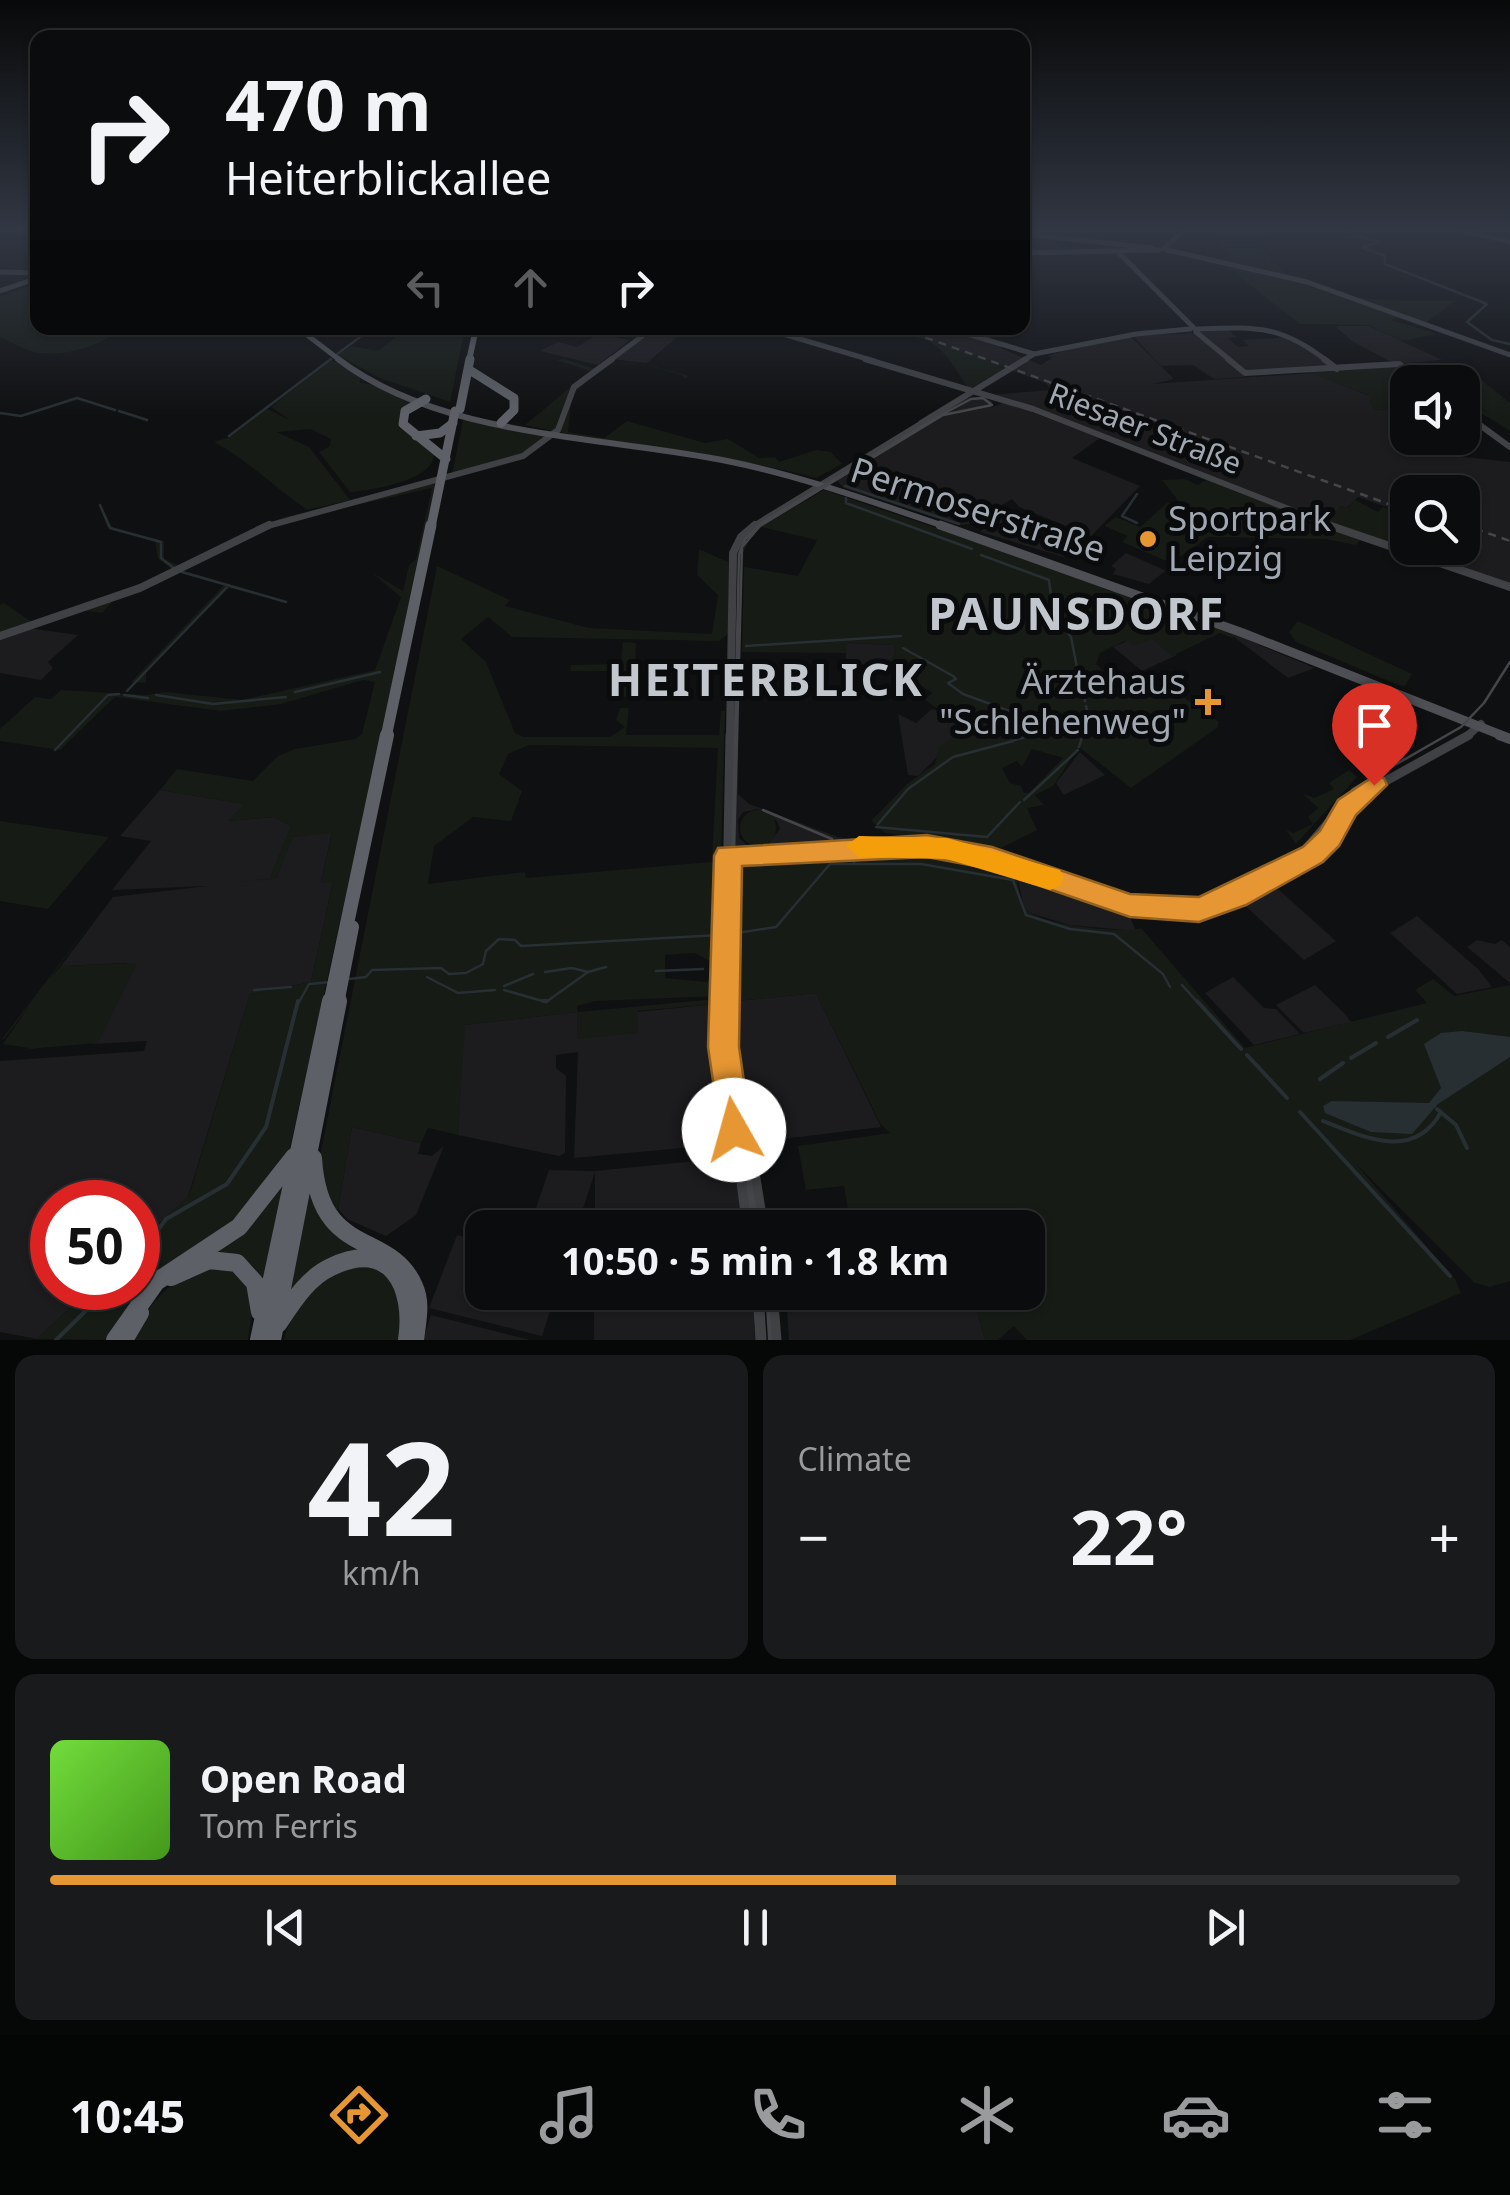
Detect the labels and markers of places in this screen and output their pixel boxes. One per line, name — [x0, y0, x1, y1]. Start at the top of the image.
place label: Sportpark Leipzig — [1168, 494, 1332, 581]
marker: Sportpark Leipzig — [1137, 528, 1159, 550]
place label: Ärztehaus "Schlehenweg" — [939, 657, 1186, 744]
pin — [1332, 683, 1417, 786]
marker: Ärztehaus "Schlehenweg" — [1195, 689, 1221, 715]

